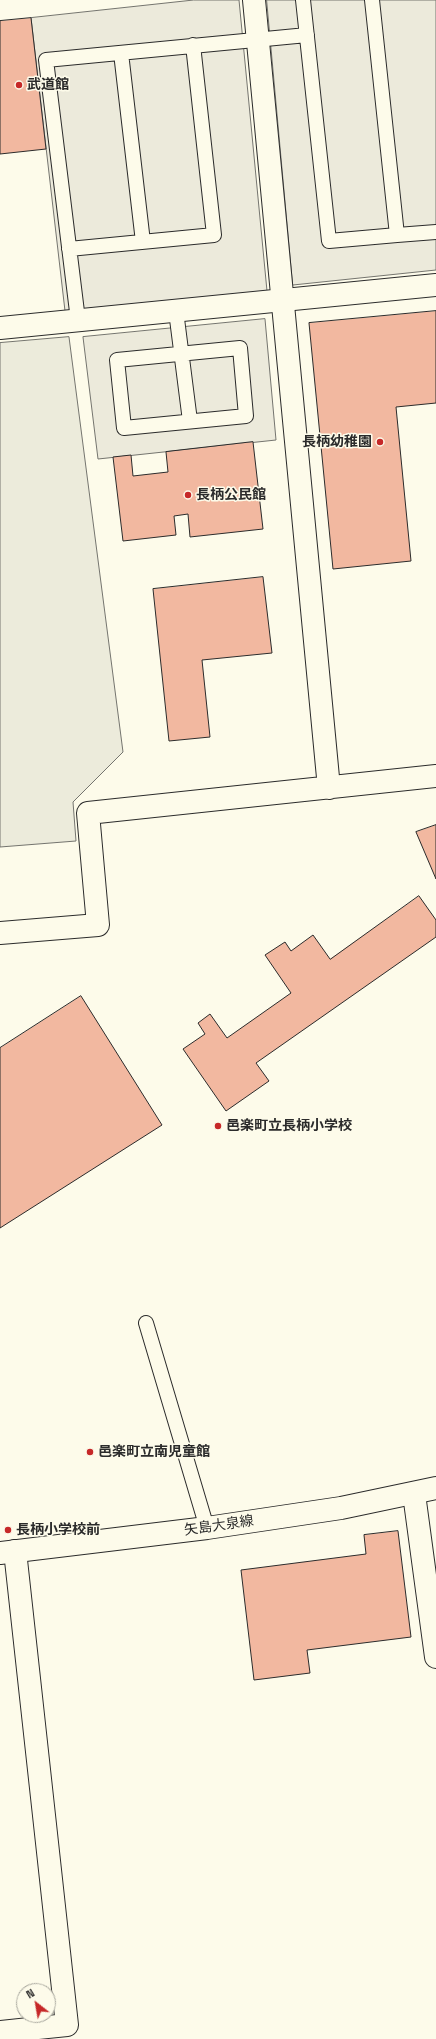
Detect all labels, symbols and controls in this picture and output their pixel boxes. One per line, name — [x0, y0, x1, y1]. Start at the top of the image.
place label: 武道館 — [27, 77, 69, 93]
marker: 武道館 — [14, 80, 24, 90]
place label: 長柄幼稚園 — [302, 434, 372, 450]
marker: 長柄幼稚園 — [375, 437, 385, 447]
place label: 長柄公民館 — [196, 487, 266, 503]
marker: 長柄公民館 — [183, 490, 193, 500]
place label: 邑楽町立長柄小学校 — [226, 1118, 352, 1134]
marker: 邑楽町立長柄小学校 — [213, 1121, 223, 1131]
place label: 邑楽町立南児童館 — [98, 1444, 210, 1460]
marker: 邑楽町立南児童館 — [85, 1447, 95, 1457]
street label: 矢島大泉線 — [183, 1513, 255, 1539]
place label: 長柄小学校前 — [16, 1522, 100, 1538]
marker: 長柄小学校前 — [3, 1525, 13, 1535]
north arrow — [16, 1983, 56, 2023]
text: N — [24, 1986, 37, 2001]

